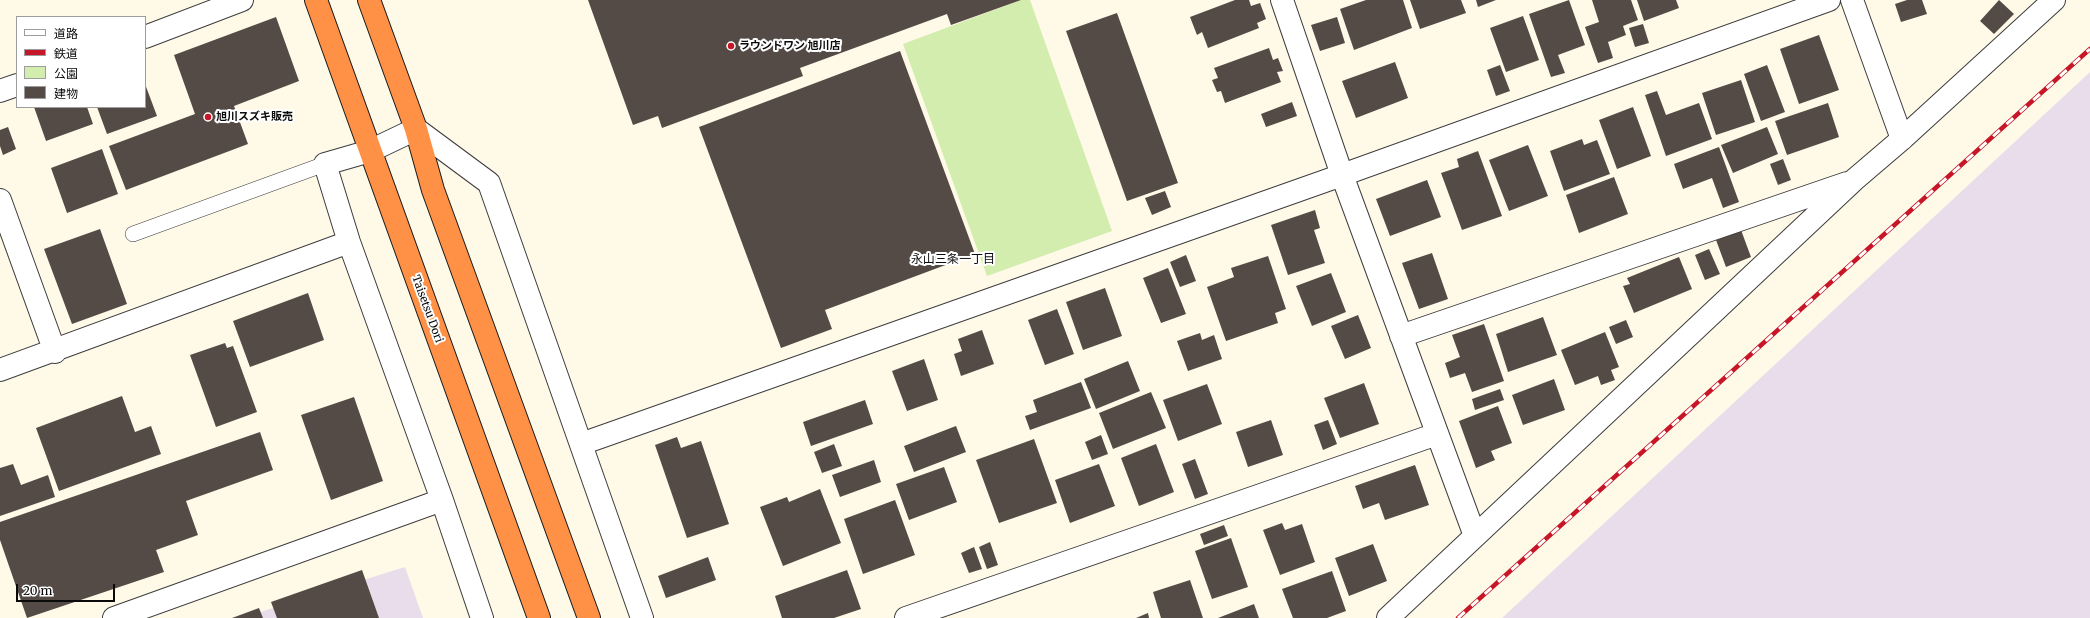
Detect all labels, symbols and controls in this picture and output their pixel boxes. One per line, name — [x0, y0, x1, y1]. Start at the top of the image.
legend — [16, 16, 146, 108]
text: 道路 — [54, 26, 78, 41]
place label: ラウンドワン 旭川店 — [739, 39, 841, 53]
marker: ラウンドワン 旭川店 — [726, 41, 736, 51]
text: 鉄道 — [54, 46, 78, 61]
text: 公園 — [54, 66, 78, 81]
text: 建物 — [54, 86, 78, 101]
place label: 旭川スズキ販売 — [216, 110, 293, 124]
marker: 旭川スズキ販売 — [203, 112, 213, 122]
district label: 永山三条一丁目 — [911, 253, 995, 267]
street label: Taisetsu Dori — [409, 274, 445, 344]
scale bar — [18, 576, 117, 602]
text: 20 m — [23, 583, 52, 598]

